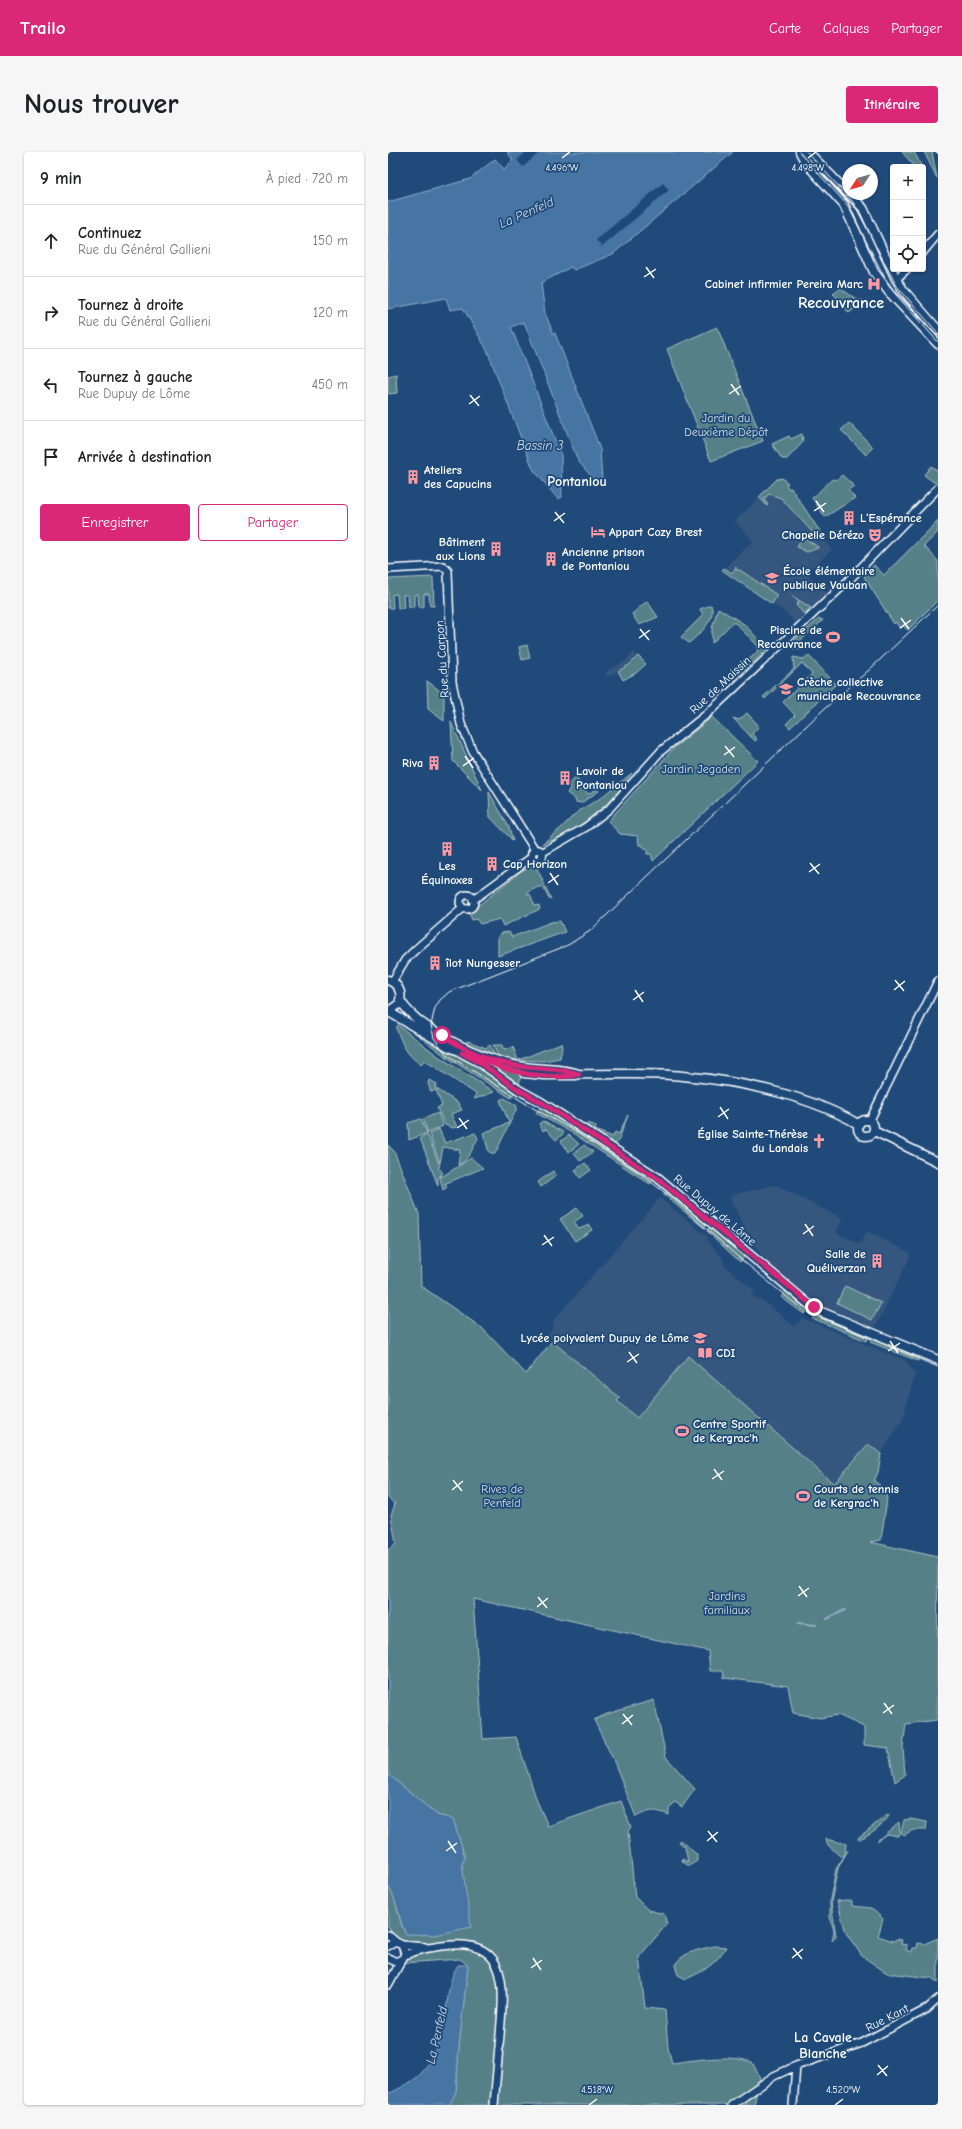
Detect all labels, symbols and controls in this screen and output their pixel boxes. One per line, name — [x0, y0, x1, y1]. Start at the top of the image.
text: Trailo — [20, 17, 66, 39]
text: Carte — [769, 20, 801, 37]
text: Calques — [823, 20, 869, 37]
text: Partager — [891, 20, 942, 37]
button: Itinéraire — [846, 86, 938, 123]
text: Nous trouver — [24, 88, 179, 120]
text: 4.496°W — [545, 162, 579, 174]
text: 4.498°W — [792, 162, 825, 174]
north arrow — [842, 164, 878, 200]
map controls — [890, 164, 926, 272]
button: + — [890, 164, 926, 200]
text: 9 min — [40, 169, 82, 188]
text: À pied · 720 m — [266, 171, 348, 186]
water label: La Penfeld — [497, 193, 557, 231]
button: − — [890, 200, 926, 236]
text: Continuez — [78, 224, 141, 242]
icon: ahead — [40, 230, 62, 252]
text: 150 m — [313, 233, 348, 248]
button: locate — [890, 236, 926, 272]
text: Rue du Général Gallieni — [78, 242, 211, 257]
hospital icon: Cabinet infirmier Pereira Marc — [866, 276, 882, 292]
place label: Cabinet infirmier Pereira Marc — [705, 277, 863, 291]
district label: Recouvrance — [798, 294, 884, 312]
text: Tournez à droite — [78, 296, 183, 314]
icon: right — [40, 302, 62, 324]
text: 120 m — [313, 305, 348, 320]
text: Rue du Général Gallieni — [78, 314, 211, 329]
text: Tournez à gauche — [78, 368, 192, 386]
icon: left — [40, 374, 62, 396]
text: 450 m — [312, 377, 348, 392]
text: Rue Dupuy de Lôme — [78, 386, 190, 401]
park label: Jardin du Deuxième Dépôt — [684, 411, 768, 439]
water label: Bassin 3 — [517, 438, 564, 453]
icon: arrive — [40, 446, 62, 468]
text: Arrivée à destination — [78, 448, 212, 466]
place label: Ateliers des Capucins — [424, 463, 491, 491]
building icon: Ateliers des Capucins — [405, 469, 421, 485]
district label: Pontaniou — [547, 473, 607, 490]
button: Enregistrer — [40, 504, 190, 541]
button: Partager — [198, 504, 348, 541]
building icon: L’Espérance — [841, 510, 857, 526]
place label: L’Espérance — [860, 511, 922, 525]
hotel icon: Appart Cozy Brest — [590, 524, 606, 540]
place label: Appart Cozy Brest — [609, 525, 703, 539]
theatre icon: Chapelle Dérézo — [867, 527, 883, 543]
place label: Chapelle Dérézo — [782, 528, 864, 542]
place label: Bâtiment aux Lions — [436, 535, 486, 563]
building icon: Bâtiment aux Lions — [488, 541, 504, 557]
place label: Ancienne prison de Pontaniou — [562, 545, 645, 573]
building icon: Ancienne prison de Pontaniou — [543, 551, 559, 567]
place label: École élémentaire publique Vauban — [783, 564, 875, 592]
school or university icon: École élémentaire publique Vauban — [764, 570, 780, 586]
street label: Rue du Carpon — [432, 620, 452, 698]
place label: Piscine de Recouvrance — [757, 623, 822, 651]
sports icon: Piscine de Recouvrance — [825, 629, 841, 645]
street label: Rue de Maissin — [687, 653, 753, 717]
place label: Crèche collective municipale Recouvrance — [797, 675, 921, 703]
school or university icon: Crèche collective municipale Recouvrance — [778, 681, 794, 697]
building icon: Riva — [426, 755, 442, 771]
place label: Riva — [402, 756, 423, 770]
park label: Jardin Jegaden — [662, 762, 740, 776]
place label: Lavoir de Pontaniou — [576, 764, 627, 792]
building icon: Lavoir de Pontaniou — [557, 770, 573, 786]
building icon: Les Équinoxes — [439, 841, 455, 857]
building icon: Cap Horizon — [484, 856, 500, 872]
place label: Cap Horizon — [503, 857, 567, 871]
place label: Les Équinoxes — [421, 859, 473, 887]
building icon: îlot Nungesser — [427, 955, 443, 971]
place label: îlot Nungesser — [445, 956, 520, 970]
route start — [433, 1026, 451, 1044]
place label: Église Sainte-Thérèse du Landais — [698, 1127, 808, 1155]
church icon: Église Sainte-Thérèse du Landais — [811, 1133, 827, 1149]
street label: Rue Dupuy de Lôme — [671, 1171, 759, 1249]
place label: Salle de Quéliverzan — [807, 1247, 866, 1275]
building icon: Salle de Quéliverzan — [869, 1253, 885, 1269]
route end — [805, 1298, 823, 1316]
school or university icon: Lycée polyvalent Dupuy de Lôme — [692, 1330, 708, 1346]
place label: Lycée polyvalent Dupuy de Lôme — [520, 1331, 689, 1345]
library icon: CDI — [697, 1345, 713, 1361]
place label: CDI — [716, 1346, 735, 1360]
place label: Centre Sportif de Kergrac'h — [693, 1417, 767, 1445]
sports icon: Centre Sportif de Kergrac'h — [674, 1423, 690, 1439]
park label: Rives de Penfeld — [481, 1482, 523, 1510]
place label: Courts de tennis de Kergrac'h — [814, 1482, 899, 1510]
sports icon: Courts de tennis de Kergrac'h — [795, 1488, 811, 1504]
park label: Jardins familiaux — [703, 1589, 750, 1617]
street label: Rue Kant — [863, 2001, 911, 2035]
water label: La Penfeld — [423, 2004, 451, 2065]
district label: La Cavale Blanche — [794, 2029, 852, 2062]
text: 4.518°W — [581, 2084, 613, 2096]
text: 4.520°W — [826, 2084, 860, 2096]

